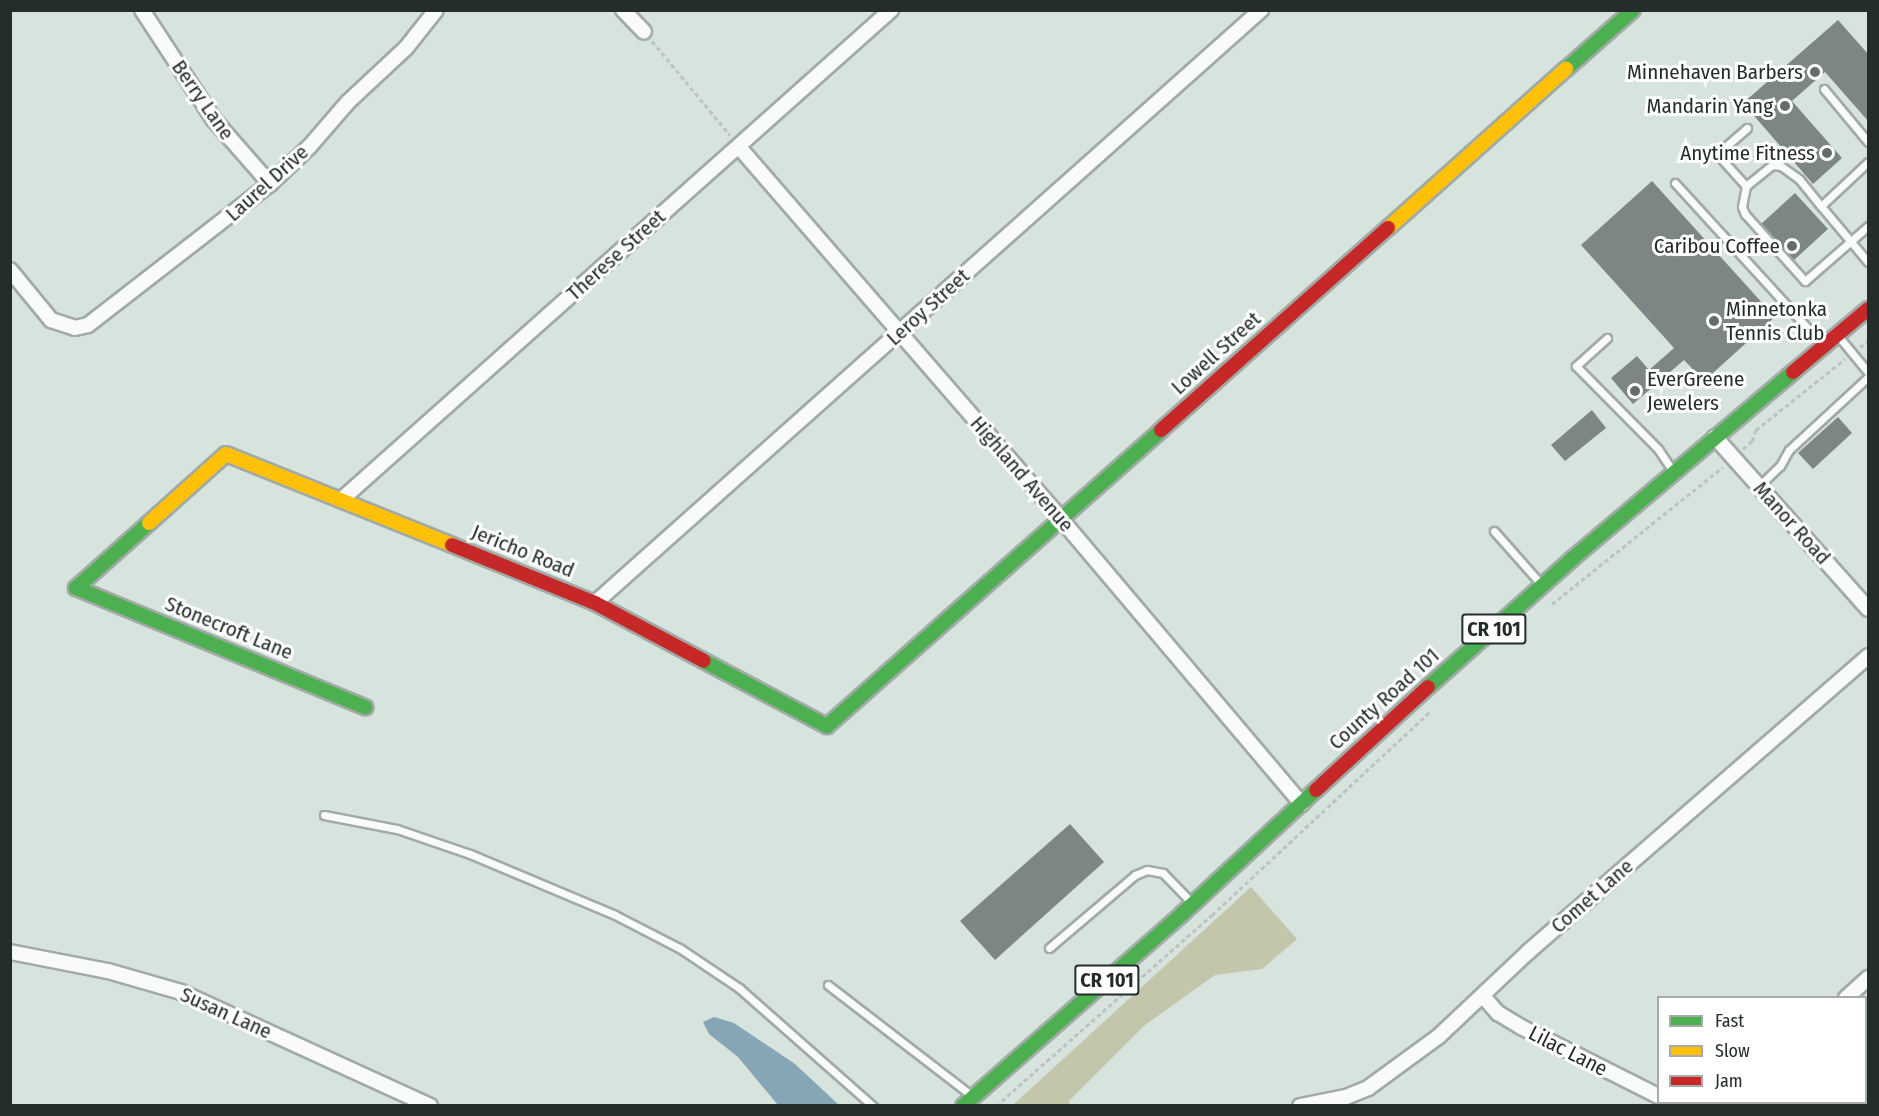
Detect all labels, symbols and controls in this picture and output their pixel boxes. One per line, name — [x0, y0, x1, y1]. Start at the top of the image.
street label: Berry Lane — [166, 55, 240, 145]
place label: Minnehaven Barbers — [1627, 59, 1803, 85]
marker: Minnehaven Barbers — [1808, 65, 1822, 79]
place label: Mandarin Yang — [1647, 93, 1773, 119]
marker: Mandarin Yang — [1778, 99, 1792, 113]
street label: Laurel Drive — [220, 139, 314, 227]
place label: Anytime Fitness — [1680, 140, 1815, 166]
marker: Anytime Fitness — [1820, 146, 1834, 160]
street label: Therese Street — [561, 204, 671, 306]
place label: Caribou Coffee — [1654, 233, 1780, 259]
marker: Caribou Coffee — [1785, 239, 1799, 253]
street label: Leroy Street — [881, 263, 975, 351]
place label: Minnetonka Tennis Club — [1726, 296, 1827, 346]
street label: Lowell Street — [1166, 306, 1266, 400]
marker: Minnetonka Tennis Club — [1707, 314, 1721, 328]
place label: EverGreene Jewelers — [1647, 366, 1744, 416]
marker: EverGreene Jewelers — [1628, 384, 1642, 398]
street label: Highland Avenue — [965, 411, 1079, 537]
street label: Manor Road — [1748, 476, 1836, 570]
street label: Jericho Road — [468, 519, 578, 583]
street label: Stonecroft Lane — [162, 591, 296, 665]
road number: CR 101 — [1461, 612, 1527, 646]
street label: County Road 101 — [1324, 643, 1444, 755]
street label: Comet Lane — [1546, 854, 1638, 938]
road number: CR 101 — [1074, 963, 1140, 997]
street label: Susan Lane — [176, 982, 276, 1044]
legend — [1657, 996, 1867, 1104]
text: Fast — [1715, 1010, 1744, 1032]
street label: Lilac Lane — [1524, 1020, 1612, 1082]
text: Slow — [1715, 1040, 1750, 1062]
text: Jam — [1715, 1070, 1743, 1092]

